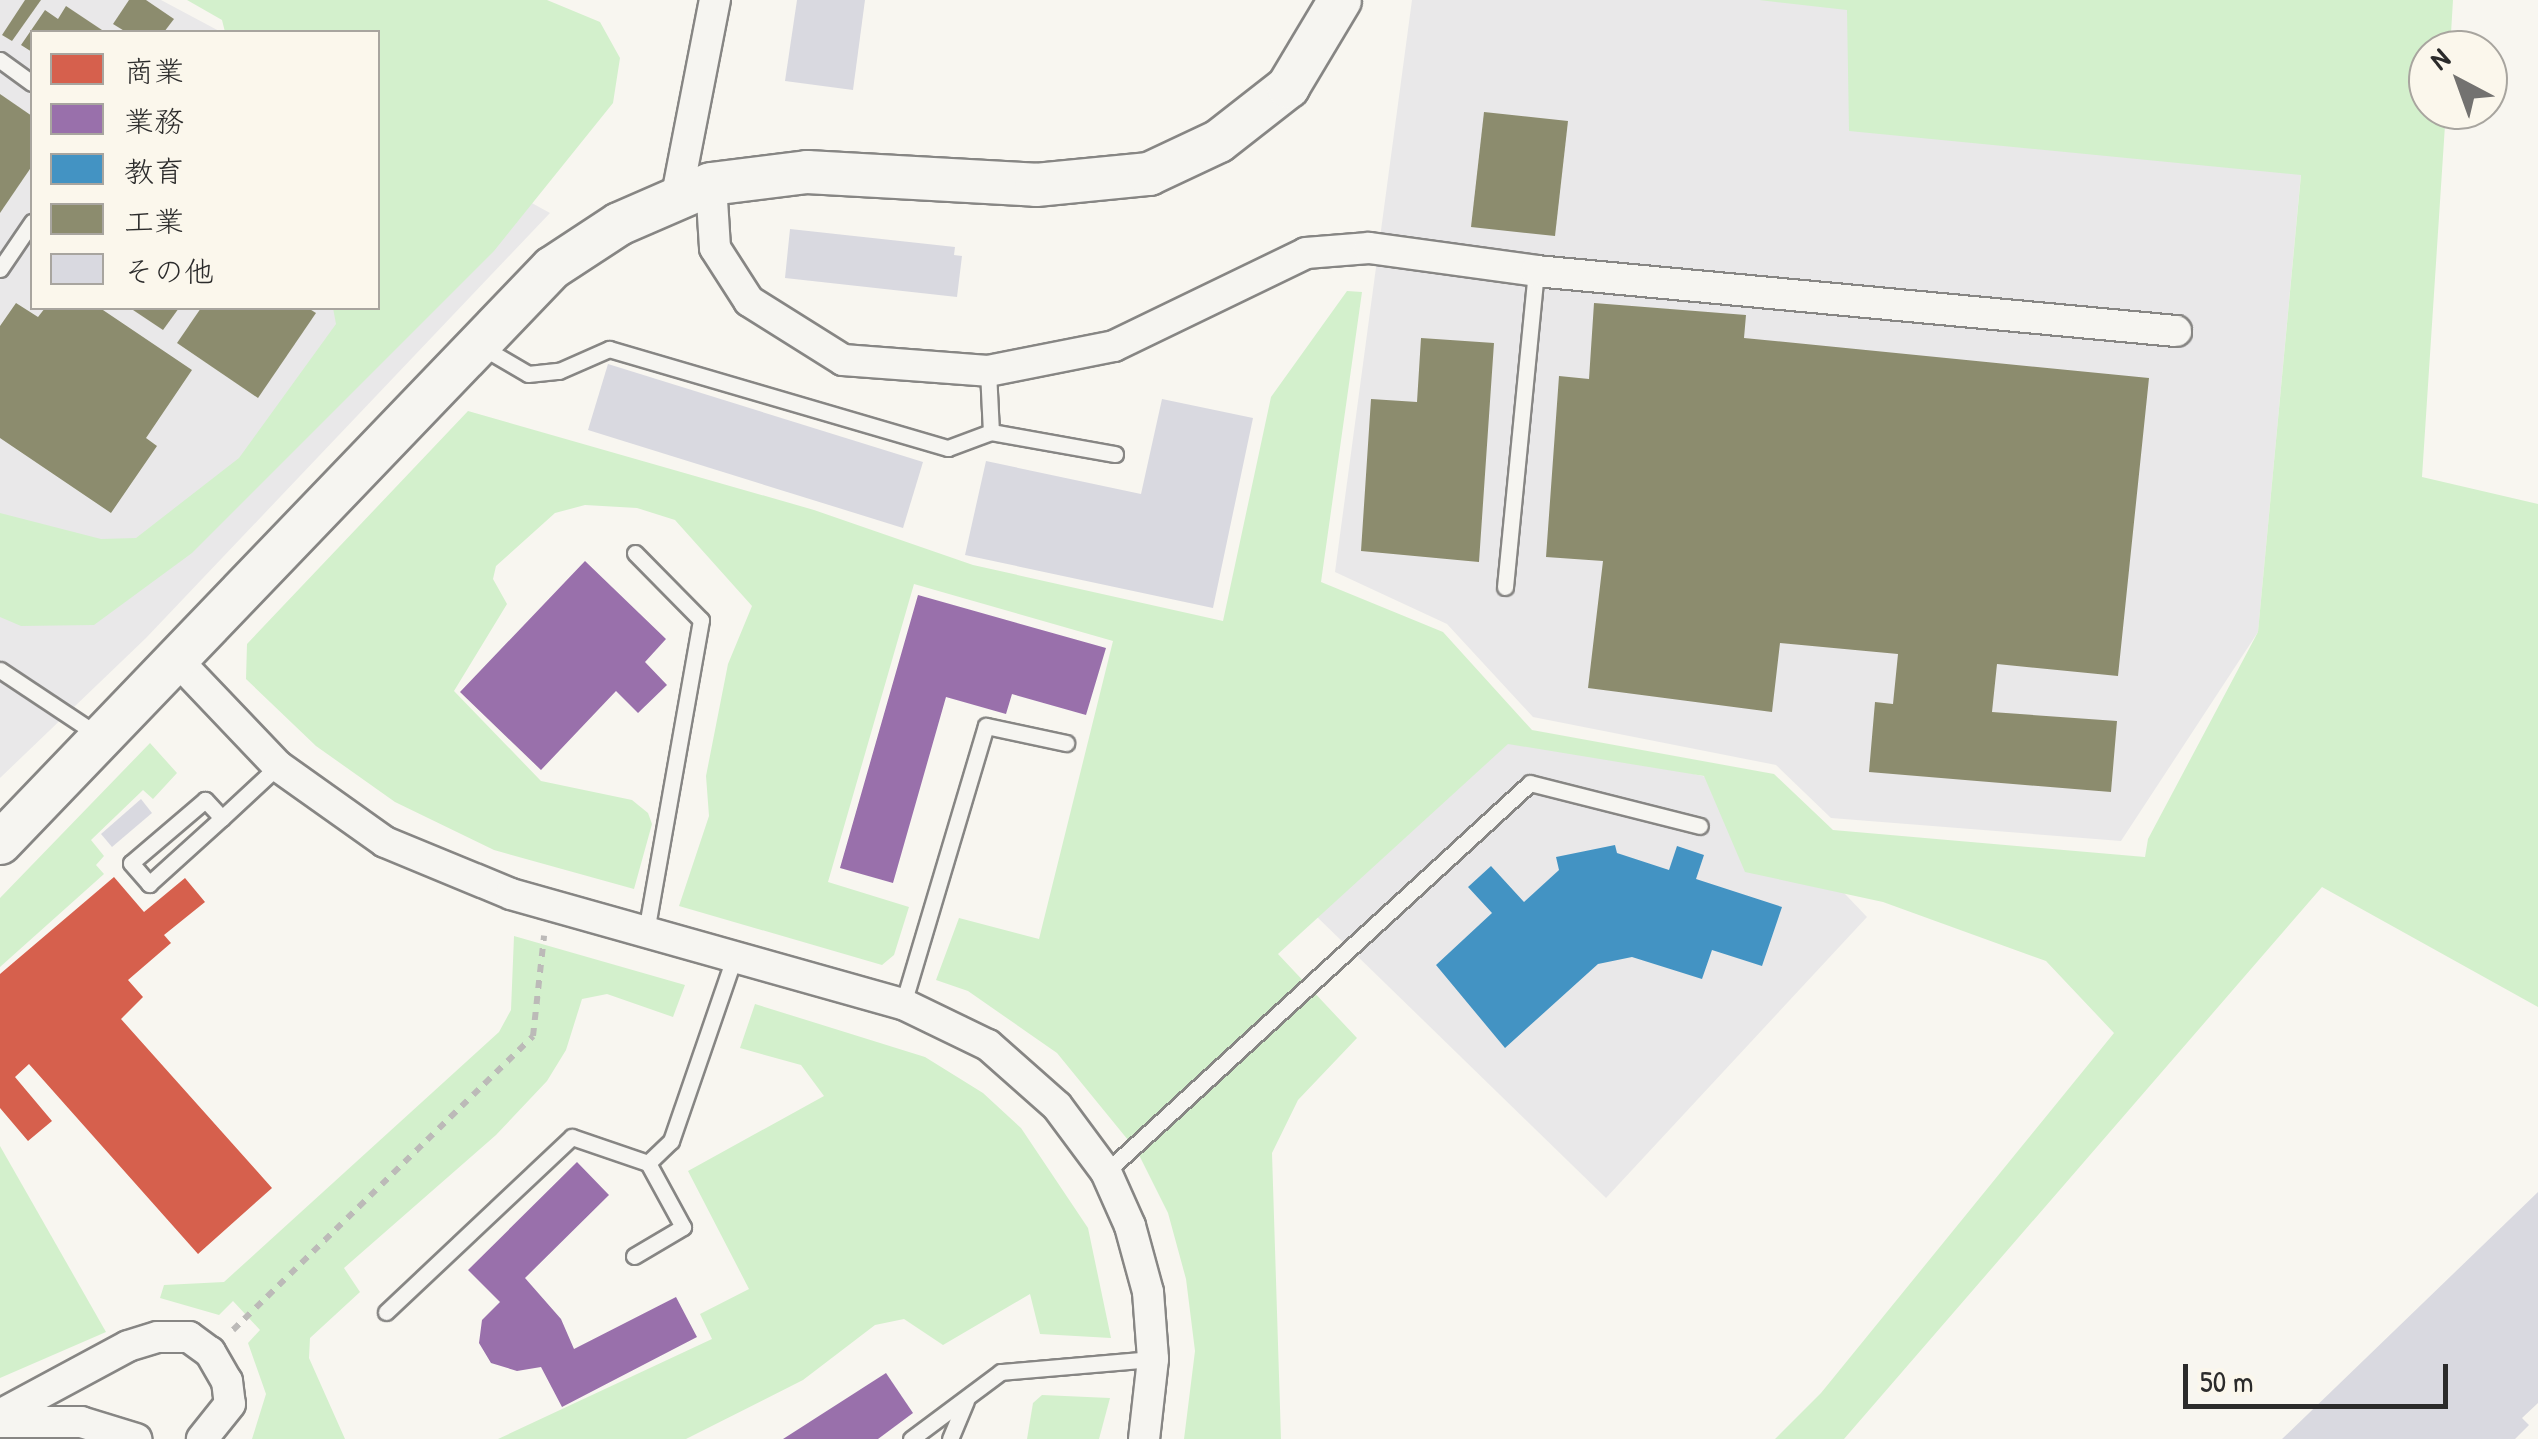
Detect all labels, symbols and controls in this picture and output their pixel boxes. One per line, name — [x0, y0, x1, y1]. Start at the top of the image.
legend — [30, 30, 380, 310]
north arrow — [2408, 30, 2508, 130]
text: N — [2422, 40, 2458, 78]
text: 商業 — [124, 51, 184, 91]
text: 業務 — [124, 101, 184, 141]
text: 教育 — [124, 151, 184, 191]
text: 工業 — [124, 201, 184, 241]
text: その他 — [124, 251, 214, 291]
scale bar — [2188, 1344, 2453, 1406]
text: 50 m — [2200, 1361, 2253, 1401]

